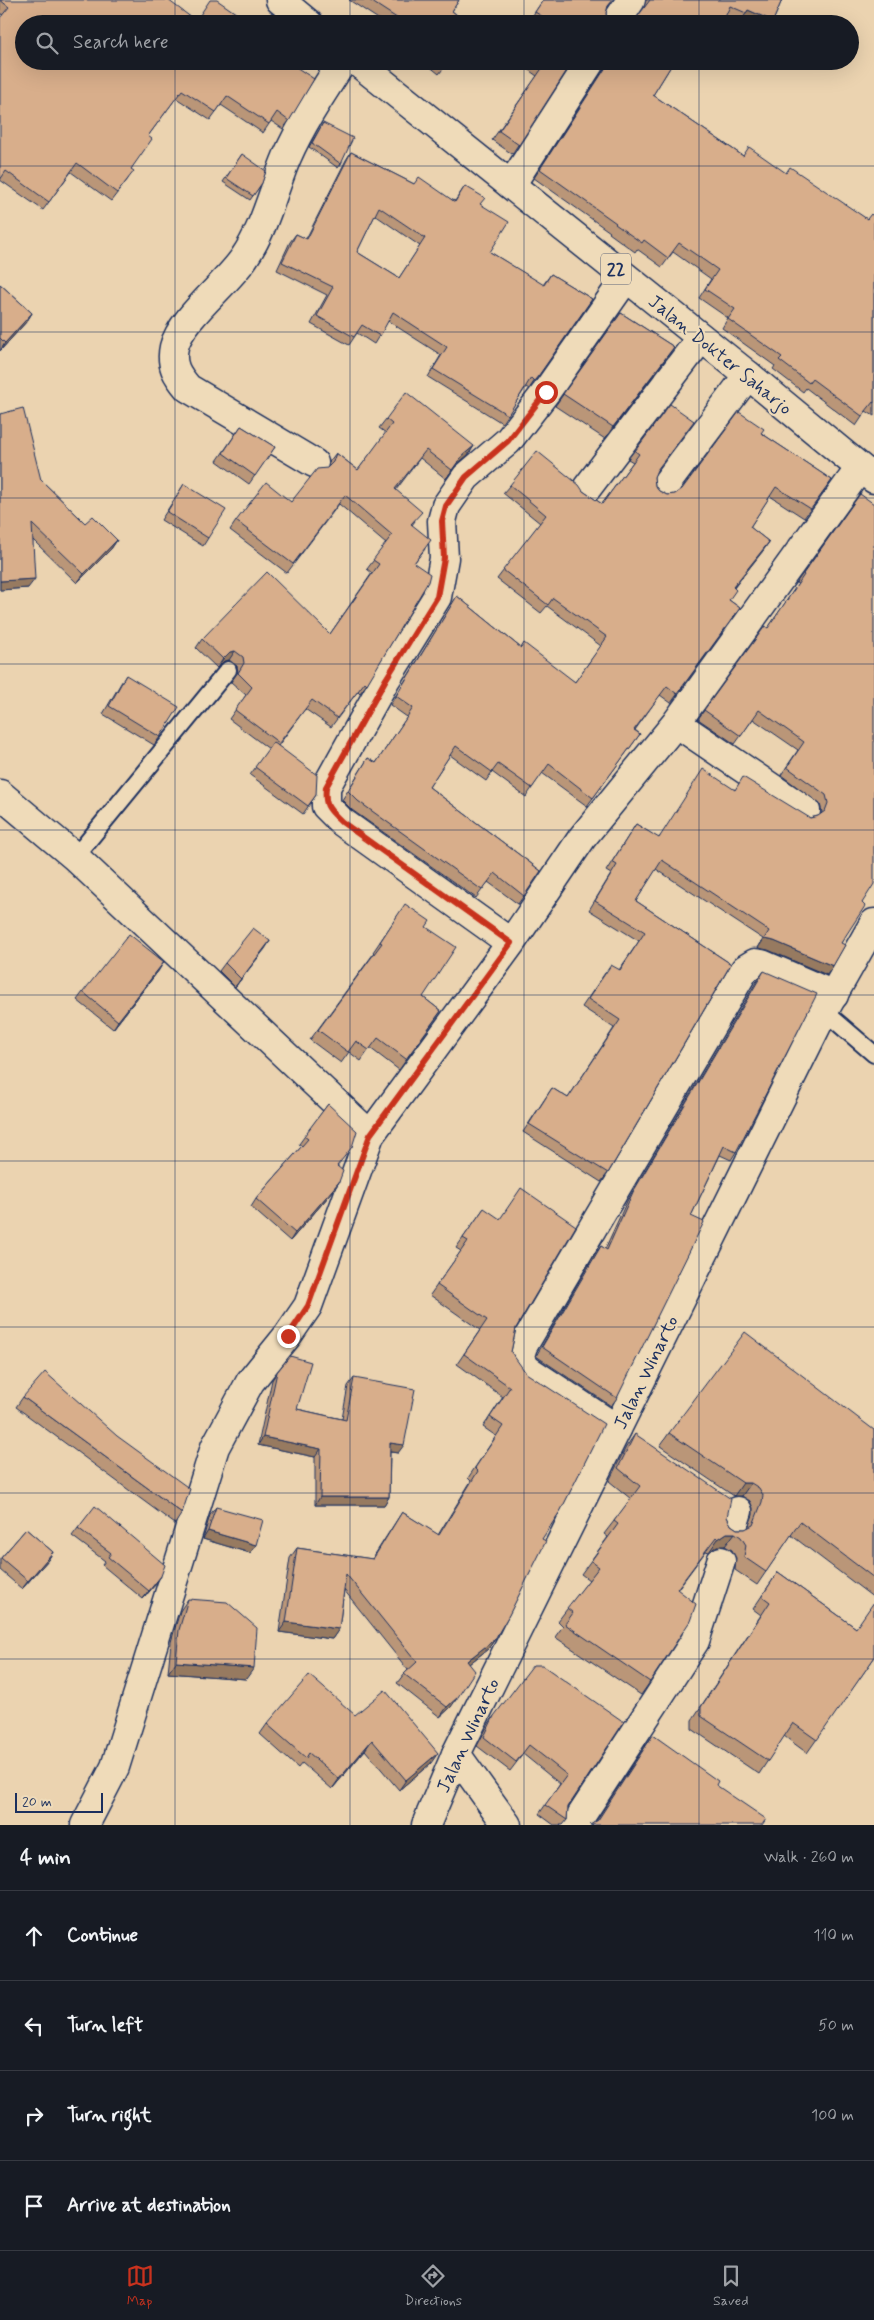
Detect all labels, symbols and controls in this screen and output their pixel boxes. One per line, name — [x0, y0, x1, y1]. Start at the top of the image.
search box — [15, 15, 859, 70]
icon: search — [33, 29, 61, 57]
text: Search here — [73, 30, 169, 55]
road number: 22 — [601, 253, 631, 284]
street label: Jalan Dokter Saharjo — [642, 289, 797, 422]
route start — [535, 381, 558, 404]
street label: Jalan Winarto — [608, 1312, 685, 1434]
route end — [277, 1325, 300, 1348]
street label: Jalan Winarto — [431, 1674, 506, 1797]
scale bar — [15, 1790, 102, 1813]
text: 20 m — [22, 1793, 52, 1811]
text: 4 min — [20, 1844, 71, 1872]
text: Walk · 260 m — [764, 1847, 854, 1868]
icon: ahead — [20, 1922, 48, 1950]
text: Continue — [67, 1923, 138, 1948]
text: 110 m — [813, 1925, 854, 1946]
icon: left — [20, 2012, 48, 2040]
text: Turn left — [67, 2013, 143, 2038]
text: 50 m — [818, 2015, 854, 2036]
icon: right — [20, 2102, 48, 2130]
text: Turn right — [67, 2103, 151, 2128]
text: 100 m — [811, 2105, 854, 2126]
icon: arrive — [20, 2192, 48, 2220]
text: Arrive at destination — [67, 2193, 231, 2218]
tab: Map — [126, 2262, 154, 2310]
tab: Directions — [405, 2262, 462, 2310]
tab: Saved — [713, 2262, 748, 2310]

